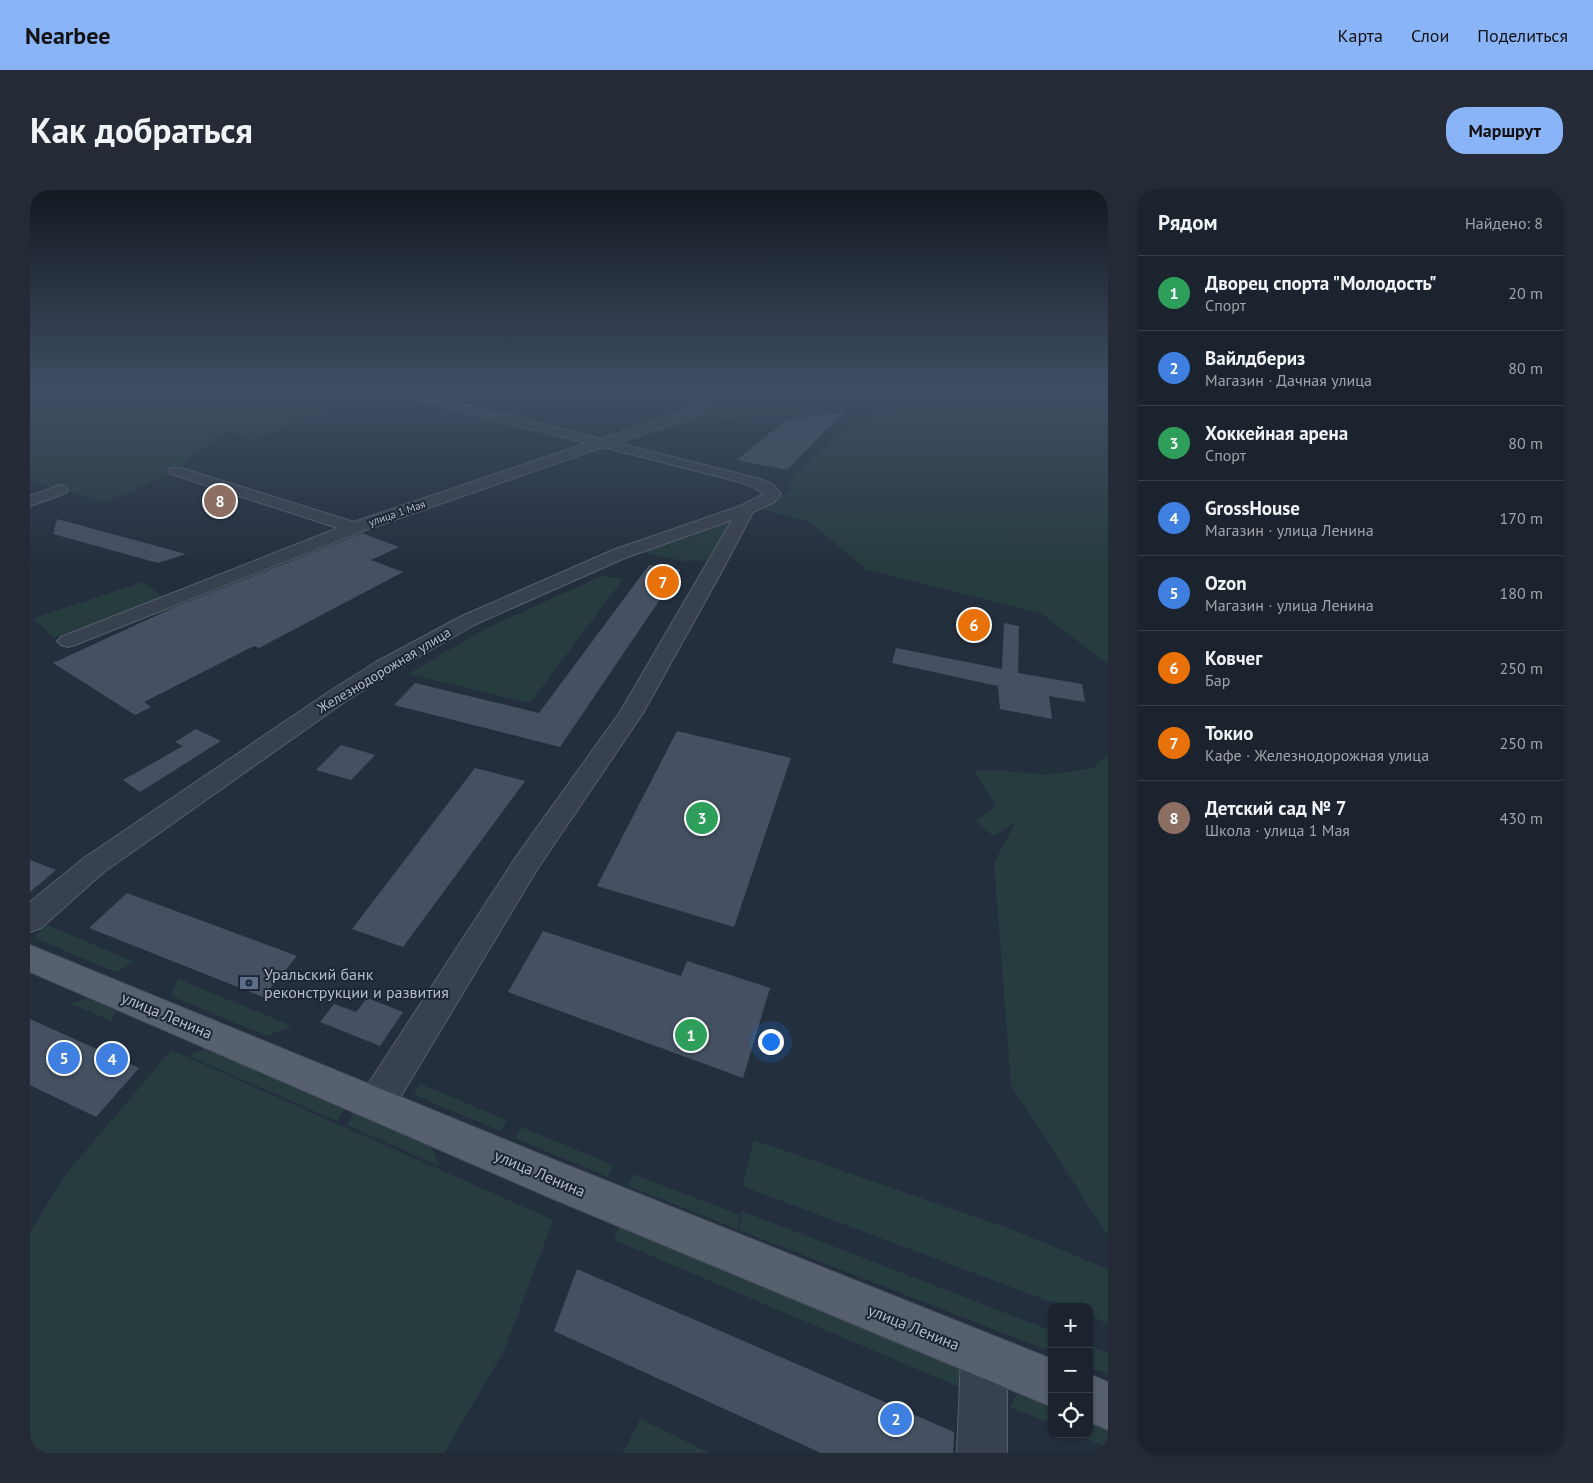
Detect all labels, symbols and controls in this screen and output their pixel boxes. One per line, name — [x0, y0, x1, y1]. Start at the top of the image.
text: Nearbee — [25, 20, 110, 51]
text: Карта — [1338, 24, 1383, 47]
text: Слои — [1411, 24, 1449, 47]
text: Поделиться — [1477, 24, 1568, 47]
text: Как добраться — [30, 107, 253, 153]
button: Маршрут — [1446, 107, 1563, 154]
text: Рядом — [1158, 209, 1217, 236]
text: Найдено: 8 — [1465, 213, 1543, 233]
text: Дворец спорта "Молодость" — [1205, 271, 1437, 295]
text: 1 — [1169, 283, 1179, 303]
text: 20 m — [1508, 283, 1543, 303]
text: Спорт — [1205, 295, 1246, 315]
text: Вайлдбериз — [1205, 346, 1305, 370]
text: 2 — [1169, 358, 1179, 378]
text: 80 m — [1508, 358, 1543, 378]
text: Магазин · Дачная улица — [1205, 370, 1372, 390]
text: Хоккейная арена — [1205, 421, 1348, 445]
text: 3 — [1169, 433, 1179, 453]
text: 80 m — [1508, 433, 1543, 453]
text: Спорт — [1205, 445, 1246, 465]
pin: 8 — [204, 482, 236, 520]
text: GrossHouse — [1205, 496, 1300, 520]
street label: улица 1 Мая — [367, 497, 427, 529]
text: 4 — [1169, 508, 1179, 528]
text: 170 m — [1500, 508, 1543, 528]
text: Магазин · улица Ленина — [1205, 520, 1374, 540]
pin: 7 — [647, 563, 679, 601]
text: Ozon — [1205, 571, 1247, 595]
text: 5 — [1169, 583, 1179, 603]
text: 180 m — [1500, 583, 1543, 603]
text: Магазин · улица Ленина — [1205, 595, 1374, 615]
pin: 6 — [958, 606, 990, 644]
street label: Железнодорожная улица — [313, 623, 454, 718]
text: Ковчег — [1205, 646, 1262, 670]
text: 6 — [1169, 658, 1179, 678]
text: 250 m — [1500, 658, 1543, 678]
text: Бар — [1205, 670, 1230, 690]
text: Токио — [1205, 721, 1253, 745]
text: 7 — [1169, 733, 1179, 753]
text: 250 m — [1500, 733, 1543, 753]
text: Кафе · Железнодорожная улица — [1205, 745, 1429, 765]
text: Детский сад № 7 — [1205, 796, 1347, 820]
pin: 3 — [686, 799, 718, 837]
text: 8 — [1169, 808, 1179, 828]
text: 430 m — [1500, 808, 1543, 828]
text: Школа · улица 1 Мая — [1205, 820, 1350, 840]
place label: Уральский банк реконструкции и развития — [264, 964, 449, 1002]
bank icon: Уральский банк реконструкции и развития — [238, 972, 260, 994]
street label: улица Ленина — [118, 987, 216, 1043]
pin: 1 — [675, 1016, 707, 1054]
your location — [758, 1029, 784, 1055]
pin: 5 — [48, 1039, 80, 1077]
pin: 4 — [96, 1040, 128, 1078]
street label: улица Ленина — [491, 1145, 589, 1201]
street label: улица Ленина — [865, 1300, 963, 1354]
map controls — [1048, 1303, 1093, 1438]
button: + — [1048, 1303, 1093, 1348]
button: − — [1048, 1348, 1093, 1393]
button: locate — [1048, 1393, 1093, 1438]
pin: 2 — [880, 1400, 912, 1438]

